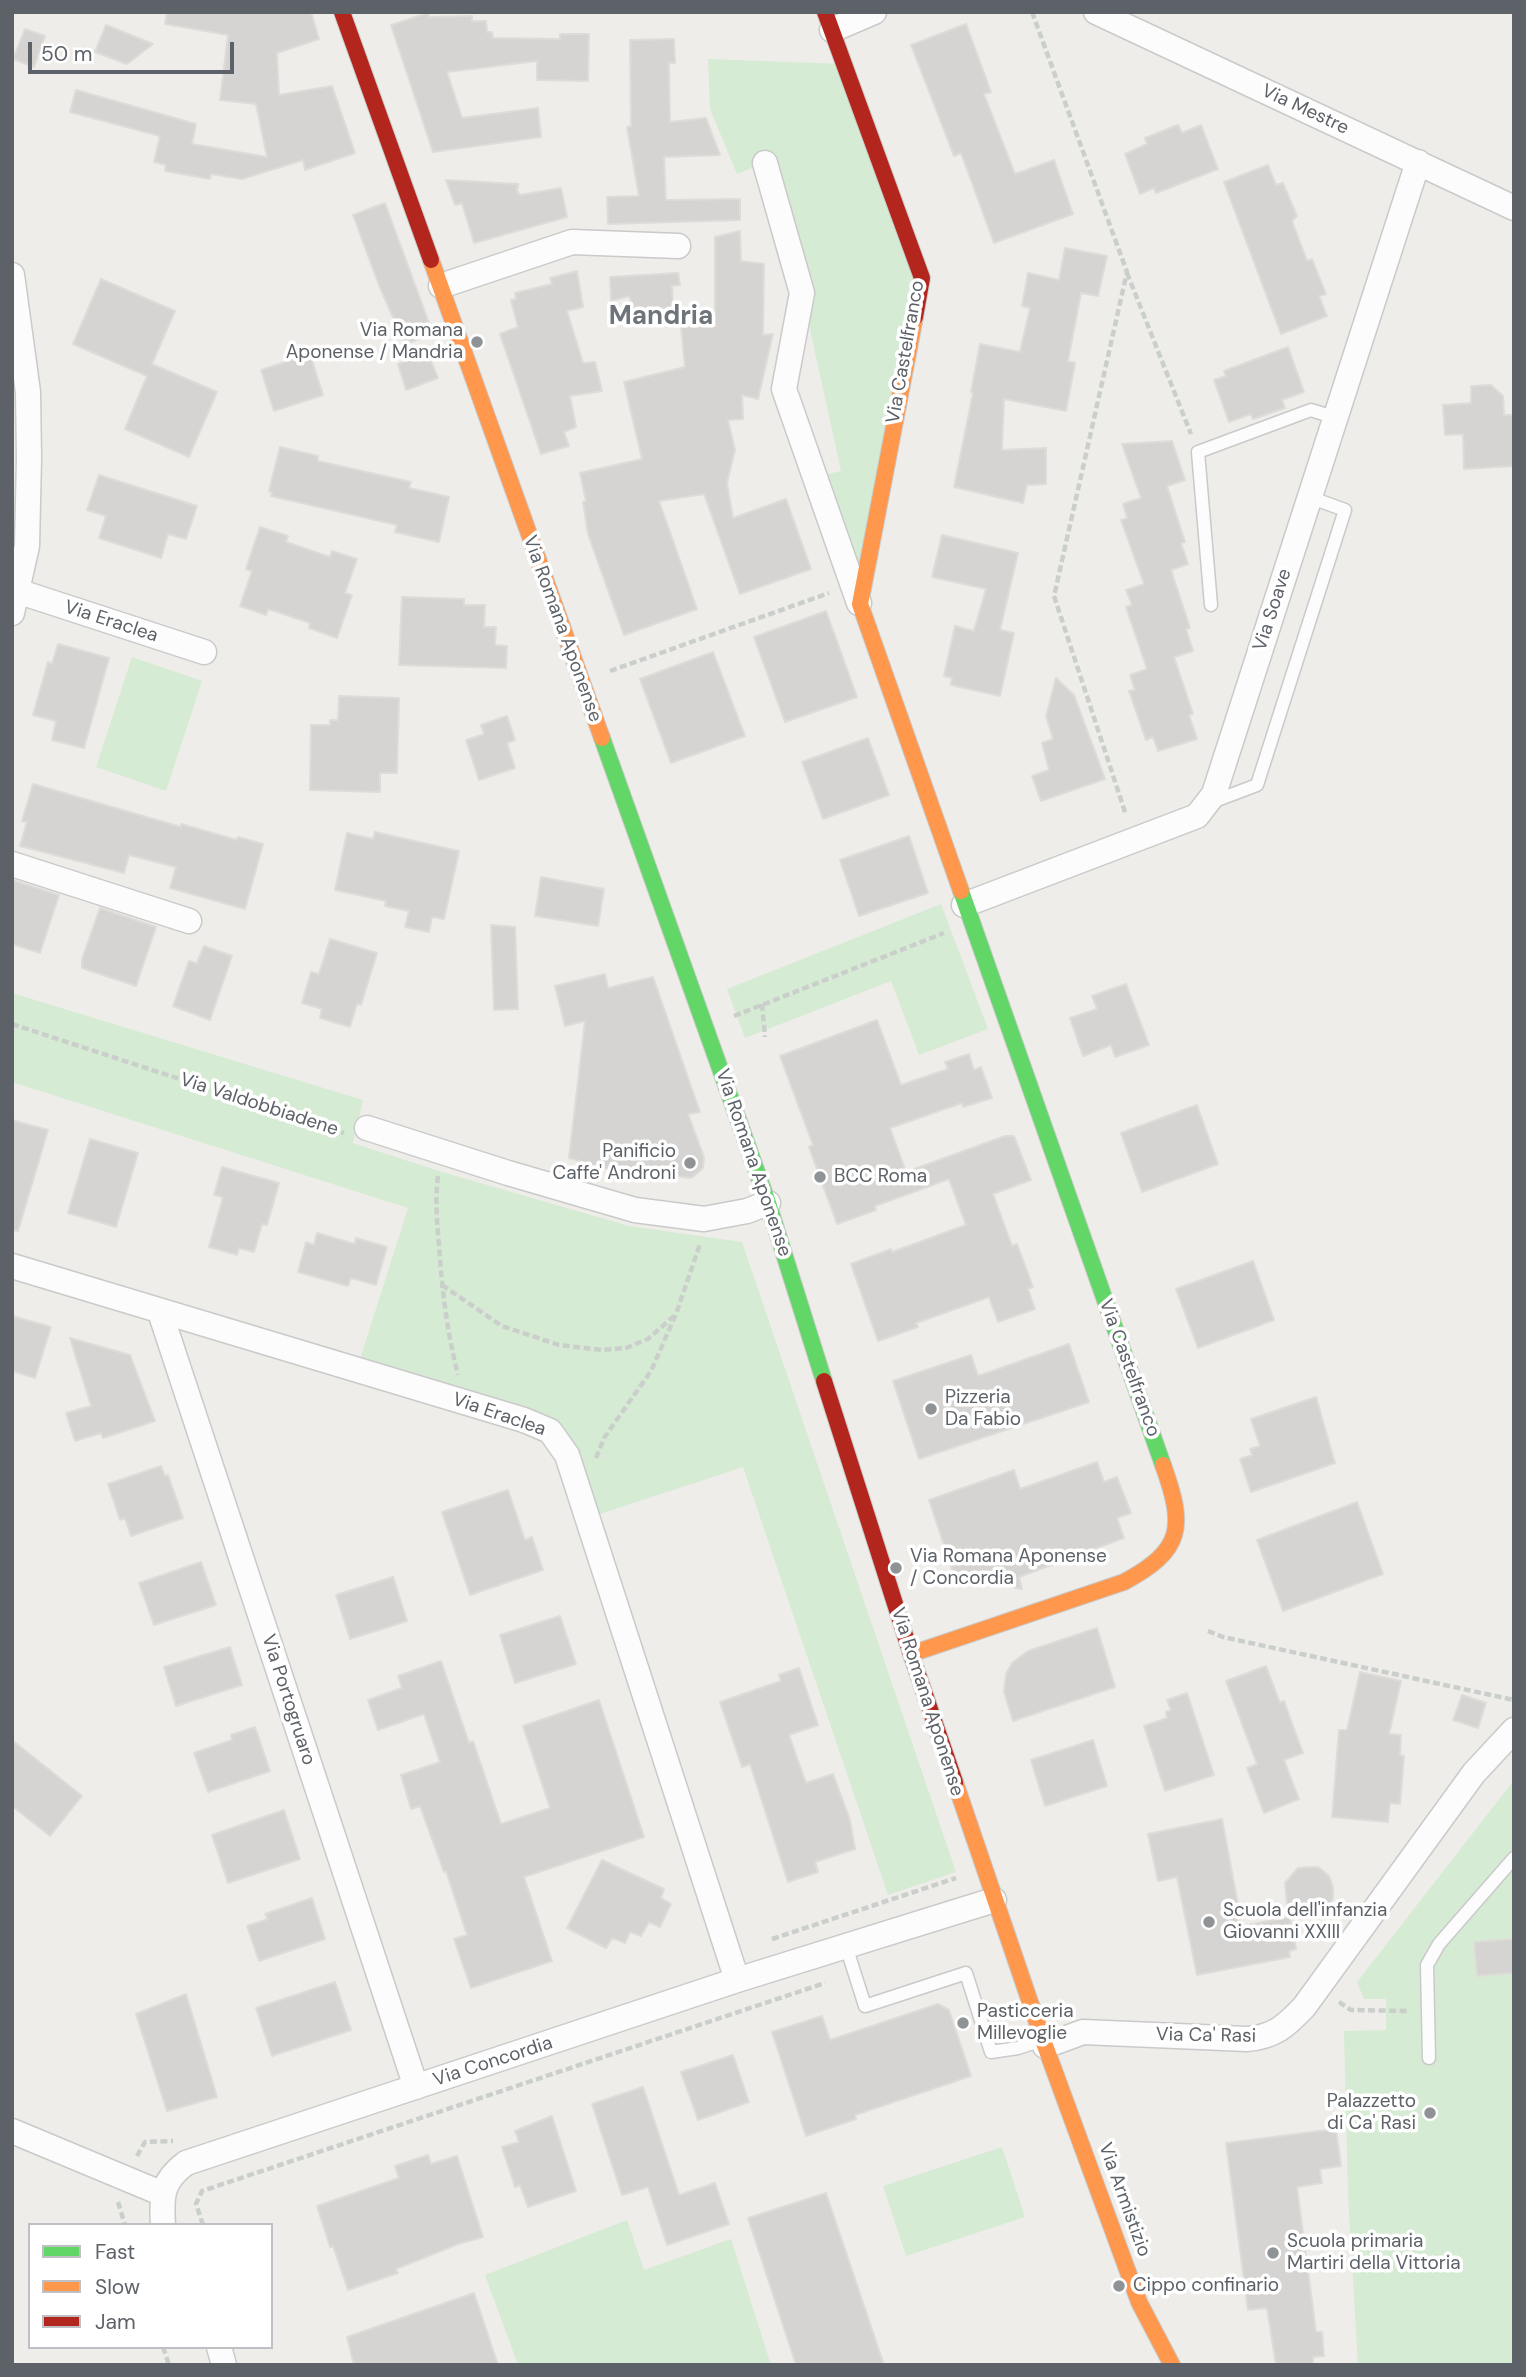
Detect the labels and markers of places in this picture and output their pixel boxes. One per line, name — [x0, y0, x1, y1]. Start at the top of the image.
place label: Via Romana Aponense / Mandria — [286, 320, 463, 364]
marker: Via Romana Aponense / Mandria — [469, 334, 485, 350]
place label: Panificio Caffe' Androni — [553, 1141, 676, 1185]
marker: Panificio Caffe' Androni — [682, 1155, 698, 1171]
place label: BCC Roma — [834, 1166, 927, 1188]
marker: BCC Roma — [812, 1169, 828, 1185]
place label: Pizzeria Da Fabio — [945, 1387, 1021, 1431]
marker: Pizzeria Da Fabio — [923, 1401, 939, 1417]
place label: Via Romana Aponense / Concordia — [910, 1546, 1107, 1590]
marker: Via Romana Aponense / Concordia — [888, 1560, 904, 1576]
place label: Scuola dell'infanzia Giovanni XXIII — [1223, 1900, 1387, 1944]
marker: Scuola dell'infanzia Giovanni XXIII — [1201, 1914, 1217, 1930]
place label: Pasticceria Millevoglie — [977, 2001, 1074, 2045]
marker: Pasticceria Millevoglie — [955, 2015, 971, 2031]
place label: Palazzetto di Ca' Rasi — [1327, 2091, 1416, 2135]
marker: Palazzetto di Ca' Rasi — [1422, 2105, 1438, 2121]
place label: Scuola primaria Martiri della Vittoria — [1287, 2231, 1461, 2275]
marker: Scuola primaria Martiri della Vittoria — [1265, 2245, 1281, 2261]
place label: Cippo confinario — [1133, 2275, 1279, 2297]
marker: Cippo confinario — [1111, 2278, 1127, 2294]

